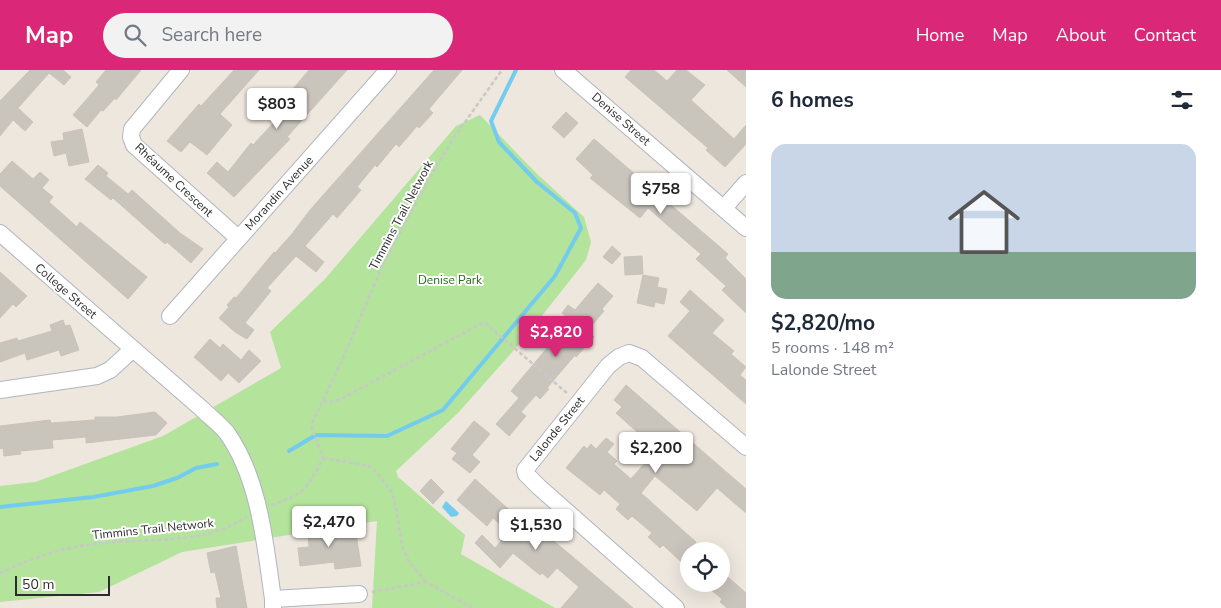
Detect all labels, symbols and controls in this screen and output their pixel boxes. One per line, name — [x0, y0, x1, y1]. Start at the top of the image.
search box — [103, 13, 453, 58]
text: Map — [25, 19, 73, 51]
icon: search — [121, 21, 149, 49]
text: Search here — [161, 22, 262, 48]
text: Home — [916, 23, 964, 47]
text: Map — [992, 23, 1028, 47]
text: About — [1056, 23, 1106, 47]
text: Contact — [1134, 23, 1196, 47]
text: 6 homes — [771, 86, 854, 114]
icon: filters — [1168, 86, 1196, 114]
pin: $803 — [247, 88, 307, 130]
street label: Denise Street — [588, 89, 654, 149]
text: $803 — [258, 93, 296, 115]
street label: Rhéaume Crescent — [131, 140, 217, 221]
street label: Morandin Avenue — [241, 152, 317, 234]
street label: Timmins Trail Network — [365, 157, 437, 273]
pin: $758 — [631, 172, 691, 215]
icon: home — [939, 177, 1029, 267]
text: $758 — [642, 178, 680, 200]
street label: College Street — [32, 260, 101, 323]
park label: Denise Park — [418, 272, 483, 288]
text: $2,820/mo — [771, 309, 875, 337]
pin: $2,820 — [515, 316, 597, 358]
text: $2,820 — [530, 321, 582, 343]
text: 5 rooms · 148 m² — [771, 337, 894, 359]
text: Lalonde Street — [771, 359, 876, 381]
street label: Lalonde Street — [526, 393, 589, 465]
pin: $2,200 — [615, 432, 697, 474]
text: $2,200 — [630, 437, 682, 459]
pin: $2,470 — [288, 506, 370, 548]
pin: $1,530 — [495, 508, 577, 551]
text: $2,470 — [303, 511, 355, 533]
text: $1,530 — [510, 514, 562, 536]
street label: Timmins Trail Network — [92, 515, 215, 543]
map controls — [680, 542, 730, 592]
button: locate — [680, 542, 730, 592]
scale bar — [15, 573, 110, 596]
text: 50 m — [22, 575, 54, 594]

